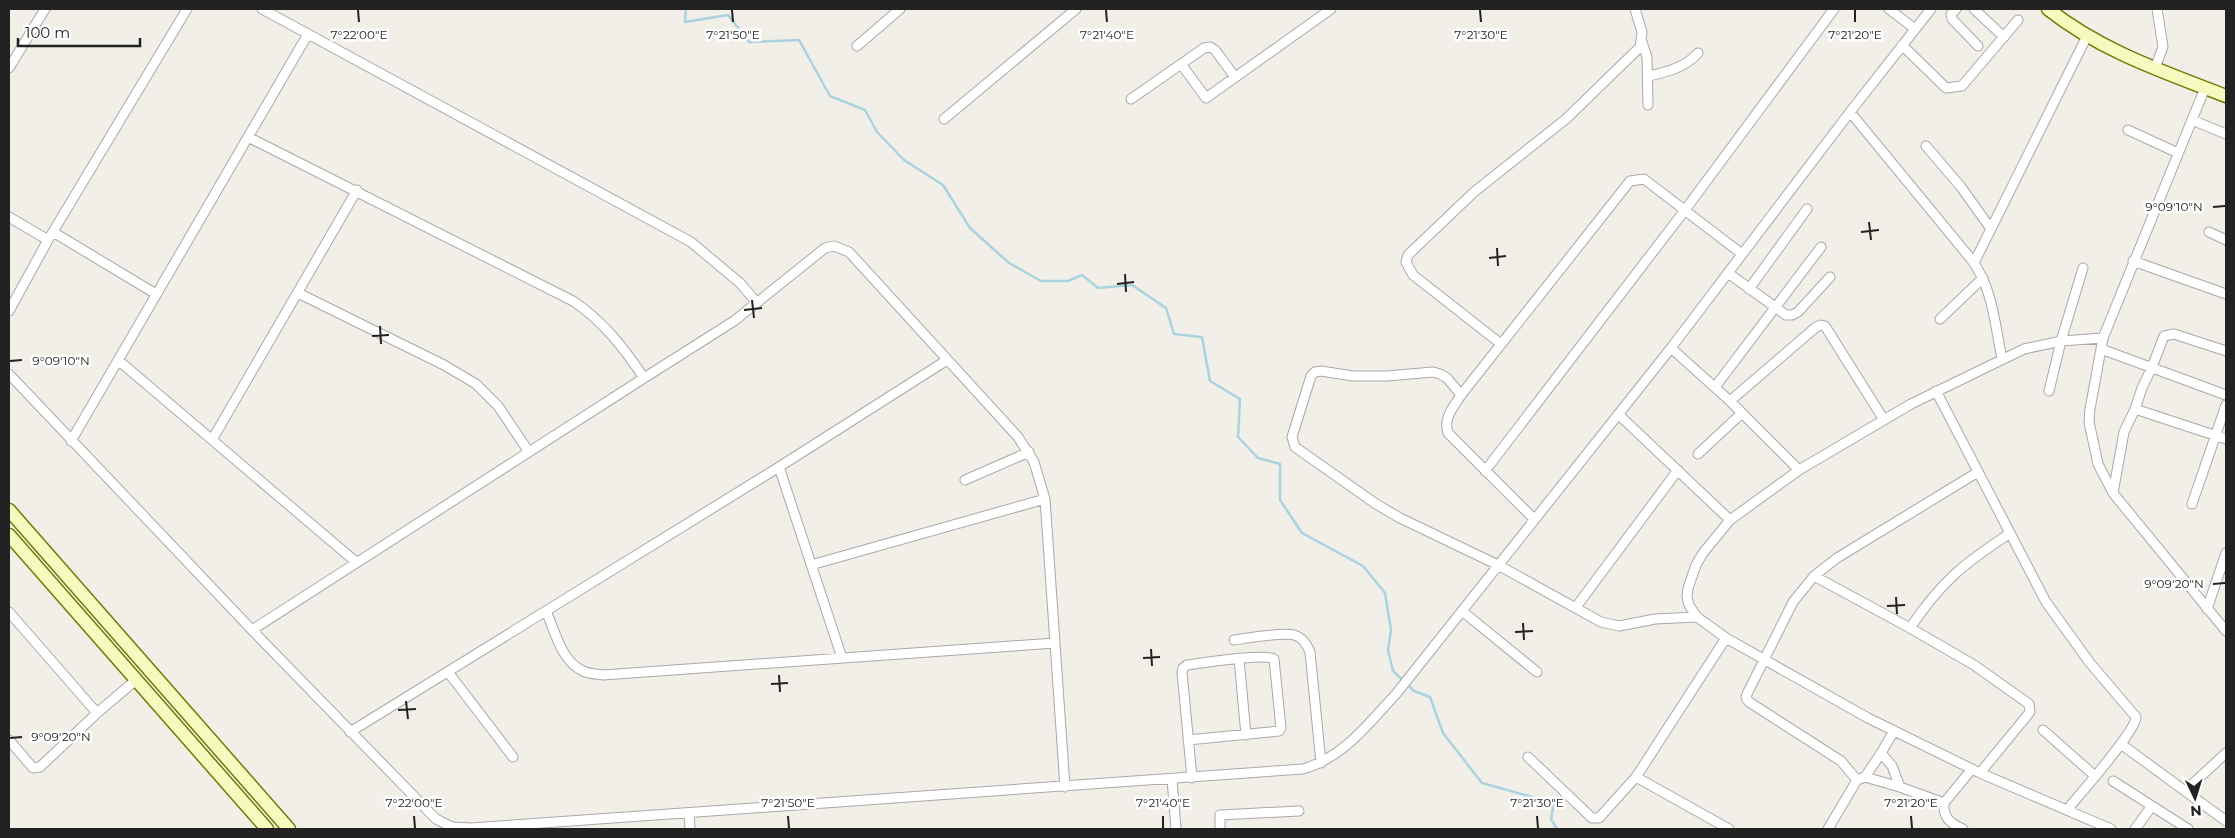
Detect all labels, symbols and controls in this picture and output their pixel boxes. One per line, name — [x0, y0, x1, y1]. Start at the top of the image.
scale bar — [18, 15, 140, 47]
text: 100 m — [25, 23, 70, 42]
text: 7°22'00"E — [330, 27, 388, 42]
text: 7°21'50"E — [706, 27, 760, 42]
text: 7°21'40"E — [1080, 27, 1134, 42]
text: 7°21'30"E — [1454, 27, 1508, 42]
text: 7°21'20"E — [1828, 27, 1882, 42]
text: 9°09'10"N — [2145, 199, 2203, 214]
text: 9°09'10"N — [32, 353, 90, 368]
text: 9°09'20"N — [2144, 576, 2204, 591]
text: 9°09'20"N — [31, 729, 91, 744]
north arrow — [2170, 773, 2220, 823]
text: 7°22'00"E — [385, 795, 443, 810]
text: 7°21'50"E — [761, 795, 815, 810]
text: 7°21'40"E — [1136, 795, 1190, 810]
text: 7°21'30"E — [1510, 795, 1564, 810]
text: 7°21'20"E — [1884, 795, 1938, 810]
text: N — [2190, 802, 2202, 820]

